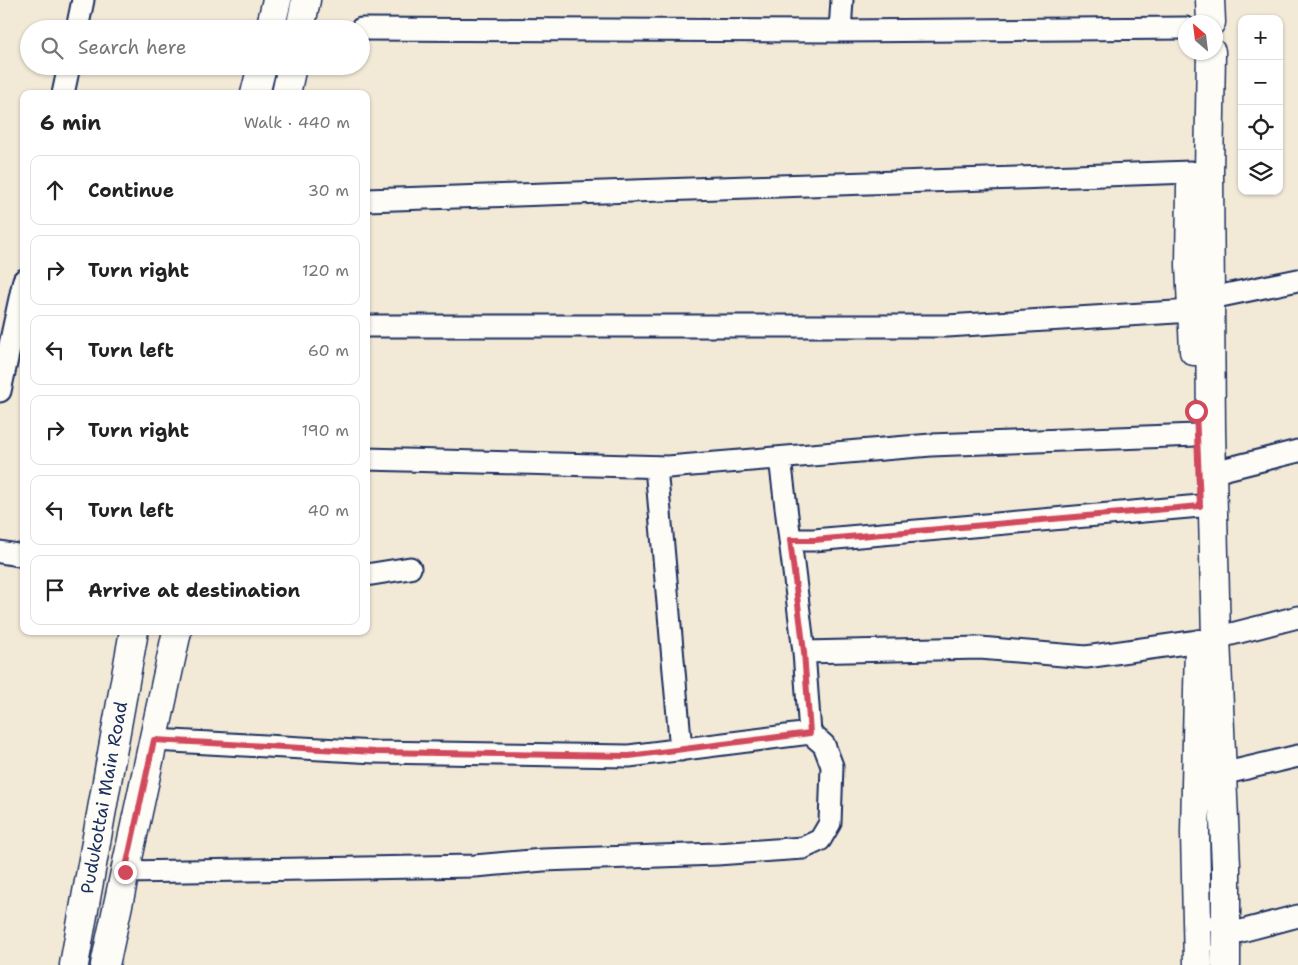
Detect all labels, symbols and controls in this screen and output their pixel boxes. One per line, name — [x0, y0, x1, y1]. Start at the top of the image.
north arrow — [1178, 15, 1223, 60]
map controls — [1238, 15, 1283, 195]
button: + — [1238, 15, 1283, 60]
search box — [20, 20, 370, 75]
icon: search — [38, 34, 66, 62]
text: Search here — [78, 35, 187, 60]
button: − — [1238, 60, 1283, 105]
button: locate — [1238, 105, 1283, 150]
text: 6 min — [40, 109, 101, 137]
text: Walk · 440 m — [244, 112, 350, 133]
button: layers — [1238, 150, 1283, 195]
icon: ahead — [41, 176, 69, 204]
text: Continue — [88, 178, 174, 203]
text: 30 m — [308, 180, 349, 201]
icon: right — [41, 256, 69, 284]
text: Turn right — [88, 258, 189, 283]
text: 120 m — [302, 260, 349, 281]
icon: left — [41, 336, 69, 364]
text: Turn left — [88, 338, 174, 363]
text: 60 m — [308, 340, 349, 361]
route start — [1185, 400, 1208, 423]
icon: right — [41, 416, 69, 444]
text: Turn right — [88, 418, 189, 443]
text: 190 m — [302, 420, 349, 441]
icon: left — [41, 496, 69, 524]
text: Turn left — [88, 498, 174, 523]
text: 40 m — [307, 500, 349, 521]
icon: arrive — [41, 576, 69, 604]
text: Arrive at destination — [88, 578, 300, 603]
street label: Pudukottai Main Road — [75, 700, 133, 896]
route end — [114, 861, 137, 884]

